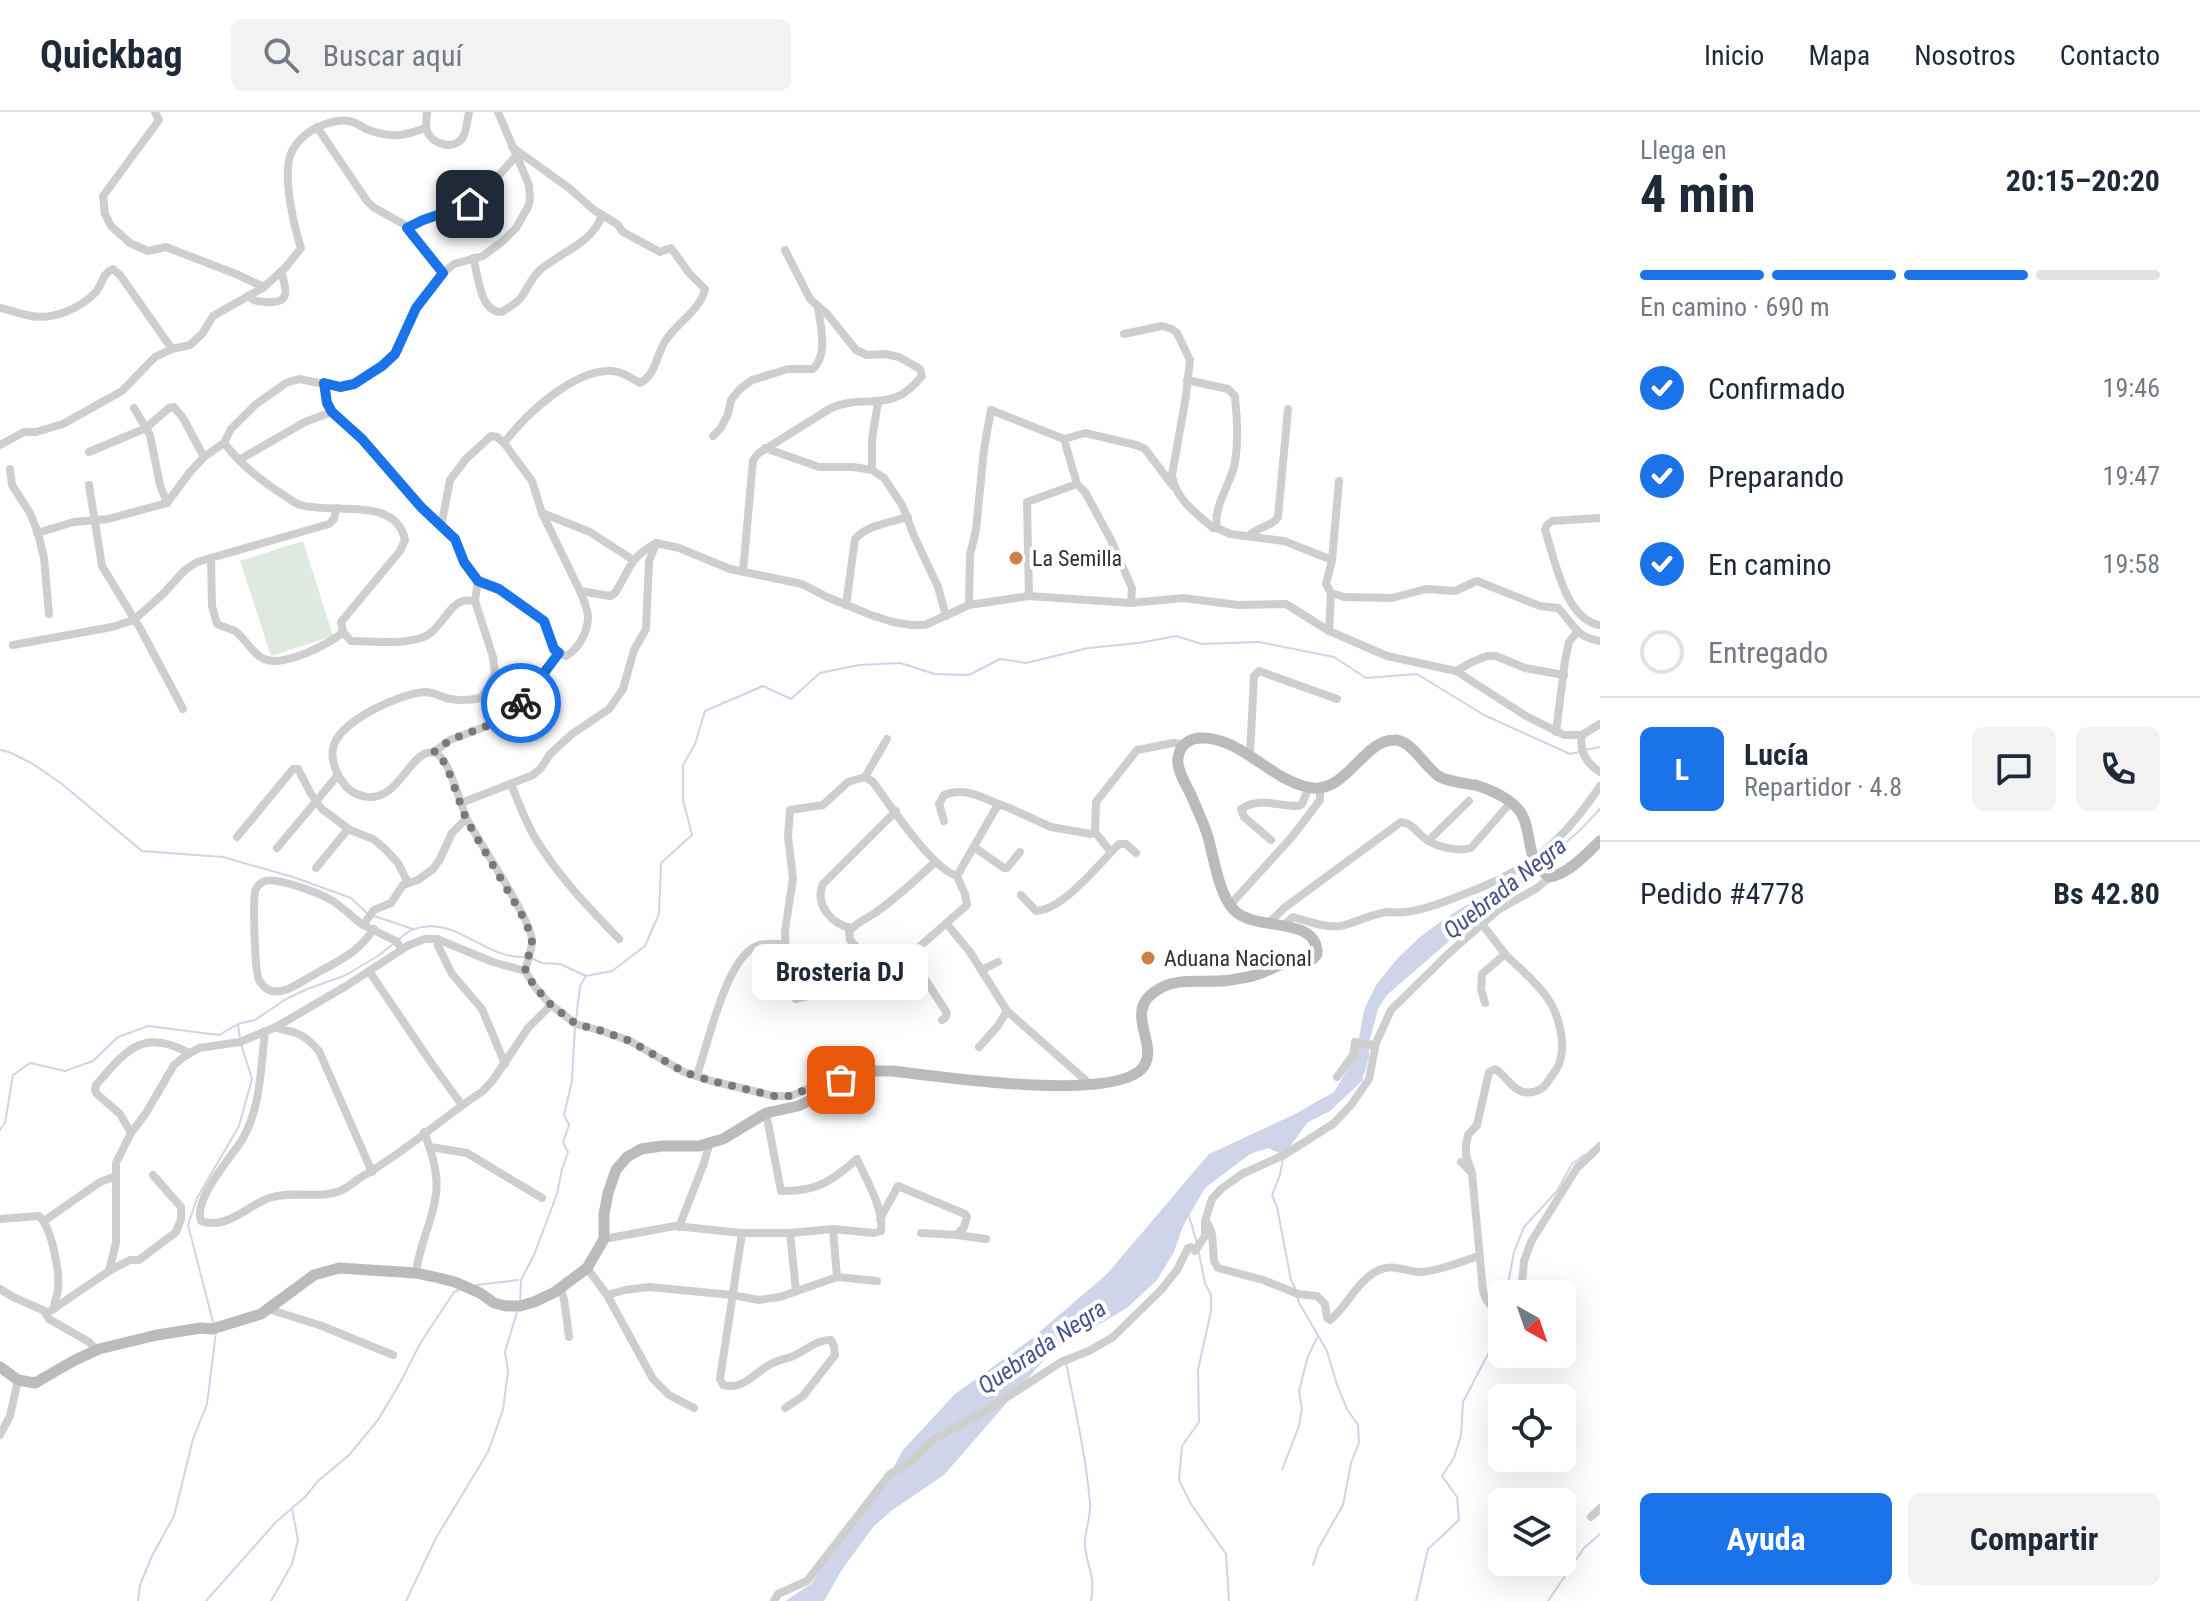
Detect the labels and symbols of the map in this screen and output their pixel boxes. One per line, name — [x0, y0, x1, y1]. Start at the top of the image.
pin — [436, 170, 504, 238]
place label: La Semilla — [1032, 546, 1122, 571]
marker: La Semilla — [1007, 549, 1025, 567]
courier — [481, 663, 561, 743]
water label: Quebrada Negra — [1438, 831, 1572, 945]
callout: Brosteria DJ — [753, 944, 929, 1000]
place label: Aduana Nacional — [1164, 946, 1312, 971]
marker: Aduana Nacional — [1139, 949, 1157, 967]
pin — [807, 1046, 875, 1114]
north arrow — [1488, 1280, 1576, 1368]
water label: Quebrada Negra — [973, 1294, 1111, 1400]

